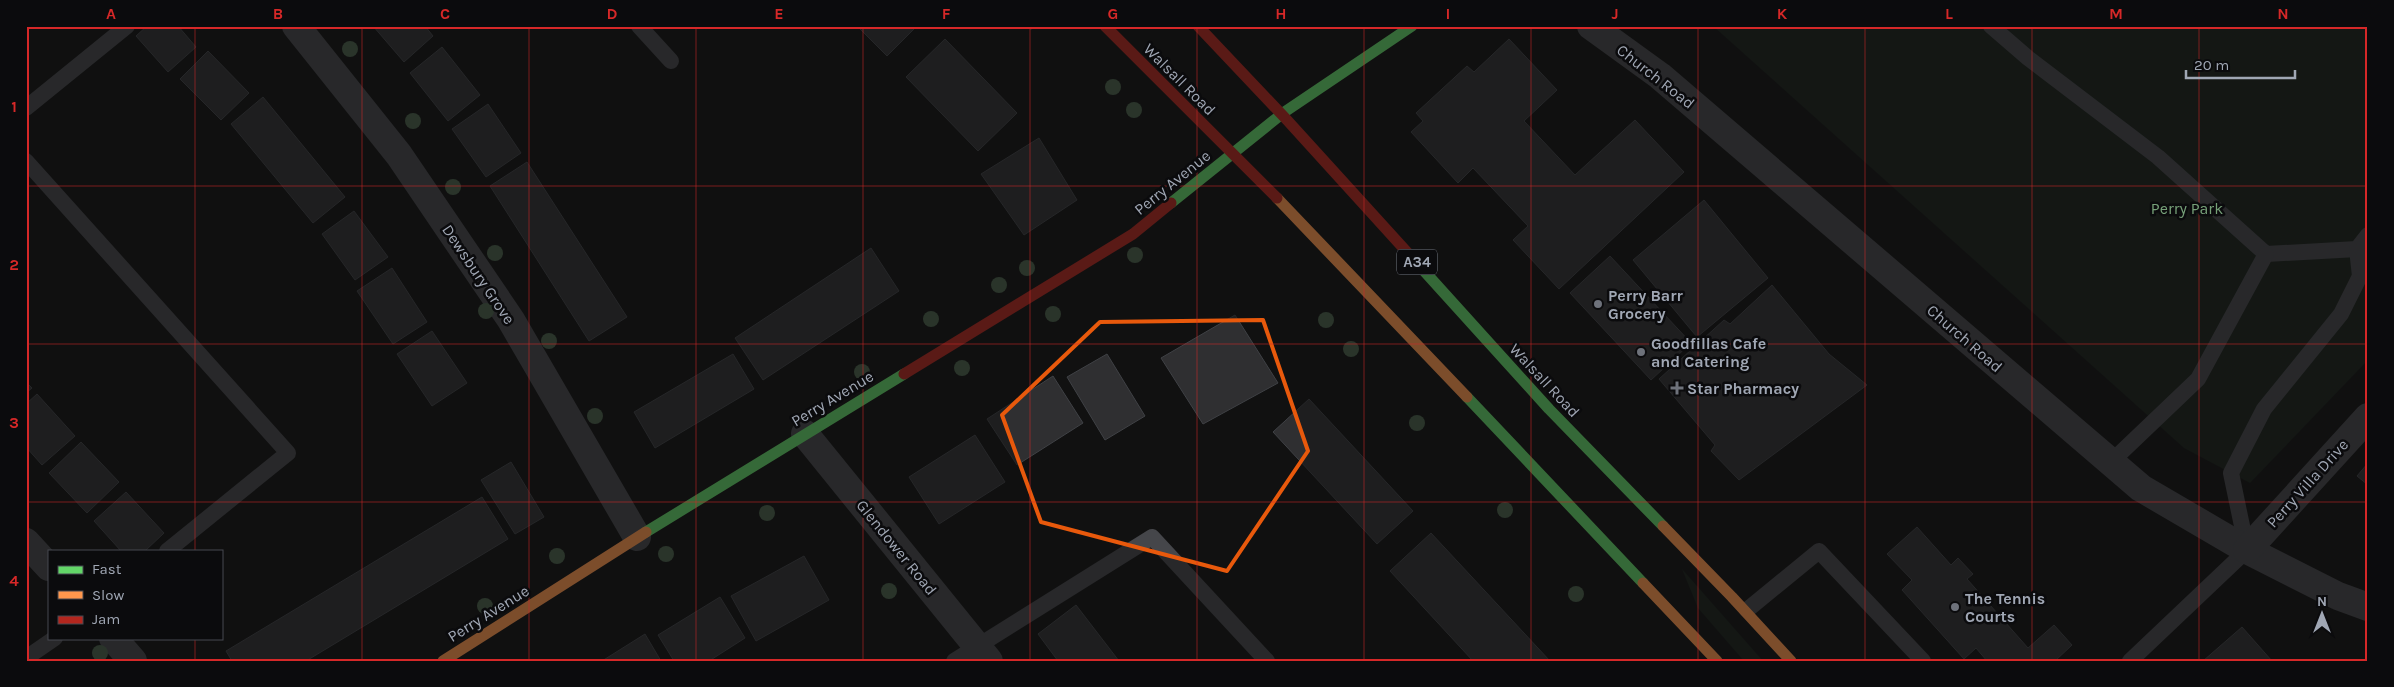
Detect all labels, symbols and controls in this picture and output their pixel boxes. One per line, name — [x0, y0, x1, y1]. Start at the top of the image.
text: A — [106, 4, 116, 23]
text: B — [273, 4, 283, 23]
text: C — [440, 4, 450, 23]
text: D — [607, 4, 618, 23]
text: E — [774, 4, 784, 23]
text: F — [942, 4, 951, 23]
text: G — [1108, 4, 1118, 23]
text: H — [1275, 4, 1287, 23]
text: I — [1446, 4, 1450, 23]
text: J — [1611, 4, 1619, 23]
text: K — [1777, 4, 1788, 23]
text: L — [1945, 4, 1953, 23]
text: M — [2109, 4, 2123, 23]
text: N — [2277, 4, 2289, 23]
street label: Walsall Road — [1140, 39, 1220, 119]
street label: Church Road — [1613, 40, 1698, 113]
scale bar — [2186, 48, 2295, 80]
text: 20 m — [2194, 56, 2229, 74]
text: 1 — [11, 97, 17, 116]
street label: Perry Avenue — [1130, 146, 1214, 219]
park label: Perry Park — [2151, 199, 2223, 218]
street label: Dewsbury Grove — [438, 221, 519, 328]
road number: A34 — [1397, 250, 1437, 274]
text: 2 — [9, 255, 19, 274]
place label: Perry Barr Grocery — [1608, 286, 1683, 323]
marker: Perry Barr Grocery — [1592, 298, 1604, 310]
street label: Church Road — [1923, 301, 2006, 376]
place label: Goodfillas Cafe and Catering — [1651, 334, 1766, 371]
street label: Walsall Road — [1506, 340, 1584, 421]
marker: Goodfillas Cafe and Catering — [1635, 346, 1647, 358]
street label: Perry Avenue — [788, 366, 877, 430]
place label: Star Pharmacy — [1687, 379, 1799, 398]
marker: Star Pharmacy — [1671, 382, 1683, 394]
text: 3 — [9, 413, 19, 432]
street label: Perry Villa Drive — [2263, 435, 2352, 532]
street label: Glendower Road — [852, 496, 941, 599]
legend — [48, 550, 222, 640]
text: Fast — [92, 560, 122, 578]
text: 4 — [9, 571, 19, 590]
street label: Perry Avenue — [444, 581, 533, 646]
text: Slow — [92, 586, 124, 604]
place label: The Tennis Courts — [1965, 589, 2045, 626]
north arrow — [2296, 590, 2346, 640]
text: N — [2317, 593, 2327, 610]
marker: The Tennis Courts — [1949, 601, 1961, 613]
text: Jam — [92, 610, 120, 628]

